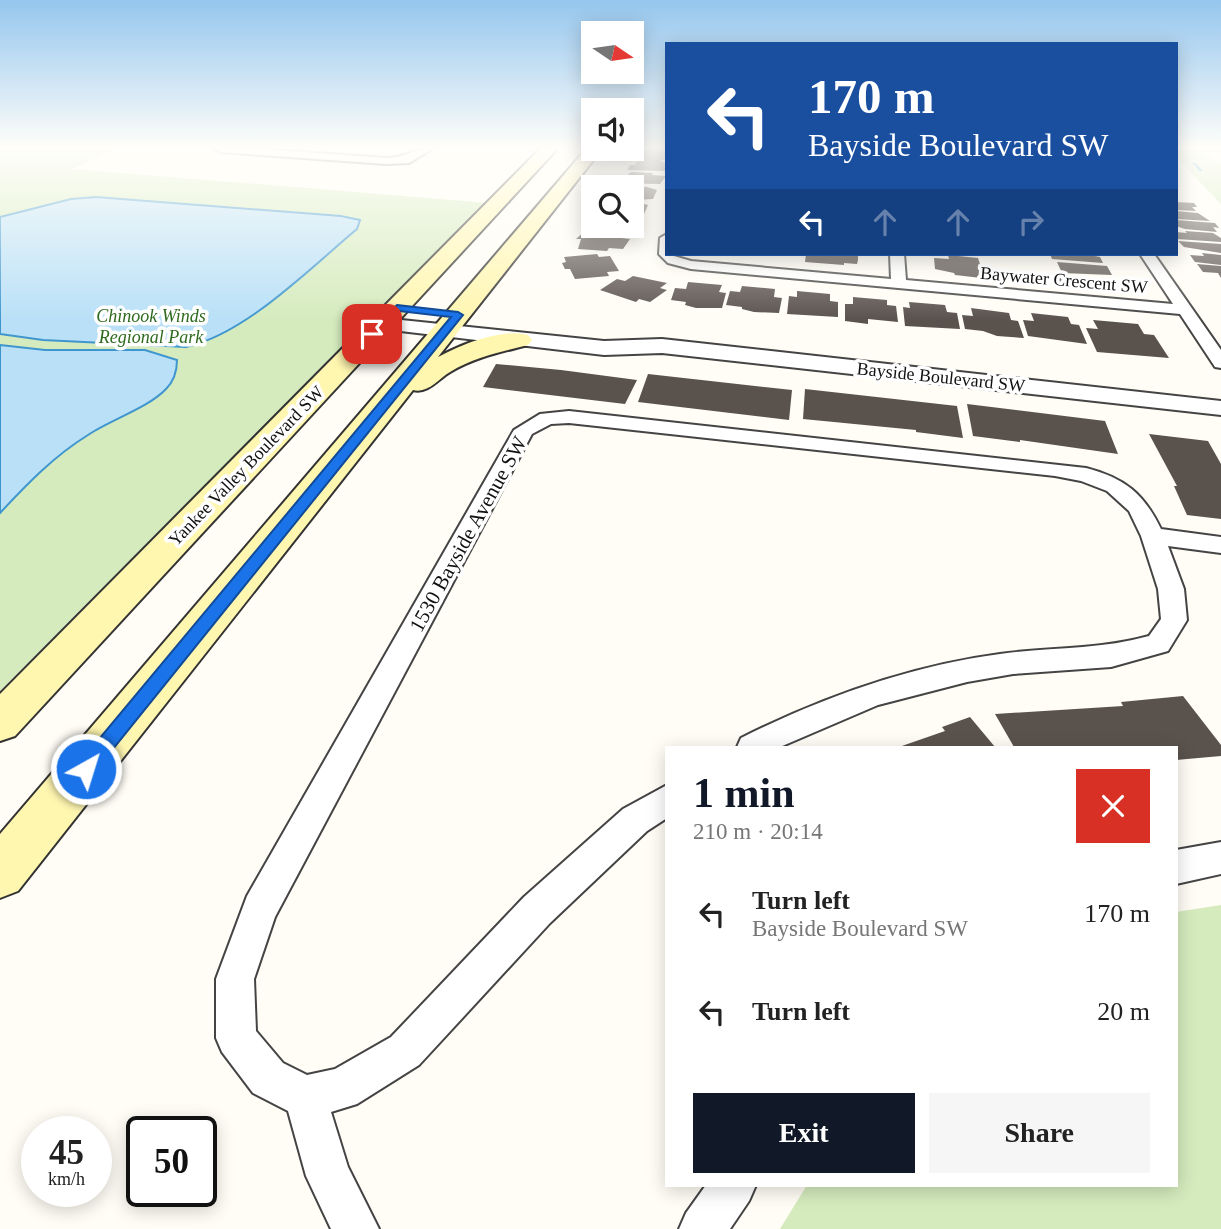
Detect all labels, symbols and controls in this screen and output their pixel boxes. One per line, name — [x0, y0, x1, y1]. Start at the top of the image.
north arrow — [581, 21, 644, 84]
map controls — [581, 21, 644, 238]
text: 170 m — [808, 69, 935, 124]
icon: left — [693, 70, 784, 161]
button: sound — [581, 98, 644, 161]
text: Bayside Boulevard SW — [808, 127, 1108, 163]
button: search — [581, 175, 644, 238]
icon: left — [793, 203, 831, 241]
icon: ahead — [866, 203, 904, 241]
icon: ahead — [939, 203, 977, 241]
icon: right — [1012, 203, 1050, 241]
street label: Baywater Crescent SW — [979, 263, 1149, 297]
pin — [342, 304, 402, 364]
park label: Chinook Winds Regional Park — [96, 306, 206, 347]
icon: arrive — [353, 315, 391, 353]
street label: Bayside Boulevard SW — [856, 358, 1026, 396]
street label: Yankee Valley Boulevard SW — [164, 382, 328, 550]
street label: 1530 Bayside Avenue SW — [404, 432, 532, 636]
position arrow — [49, 732, 123, 806]
button: close — [1076, 769, 1150, 843]
text: 1 min — [693, 770, 795, 816]
text: 210 m · 20:14 — [693, 819, 823, 844]
text: Turn left — [752, 886, 850, 915]
icon: left — [693, 895, 731, 933]
text: 170 m — [1084, 899, 1150, 928]
text: Bayside Boulevard SW — [752, 916, 968, 941]
icon: left — [693, 993, 731, 1031]
text: Turn left — [752, 997, 850, 1026]
text: 20 m — [1097, 997, 1150, 1026]
button: Exit — [693, 1093, 915, 1173]
button: Share — [929, 1093, 1150, 1173]
speed limit sign: 50 — [126, 1116, 217, 1207]
text: 45 — [49, 1133, 84, 1172]
text: km/h — [48, 1169, 85, 1189]

